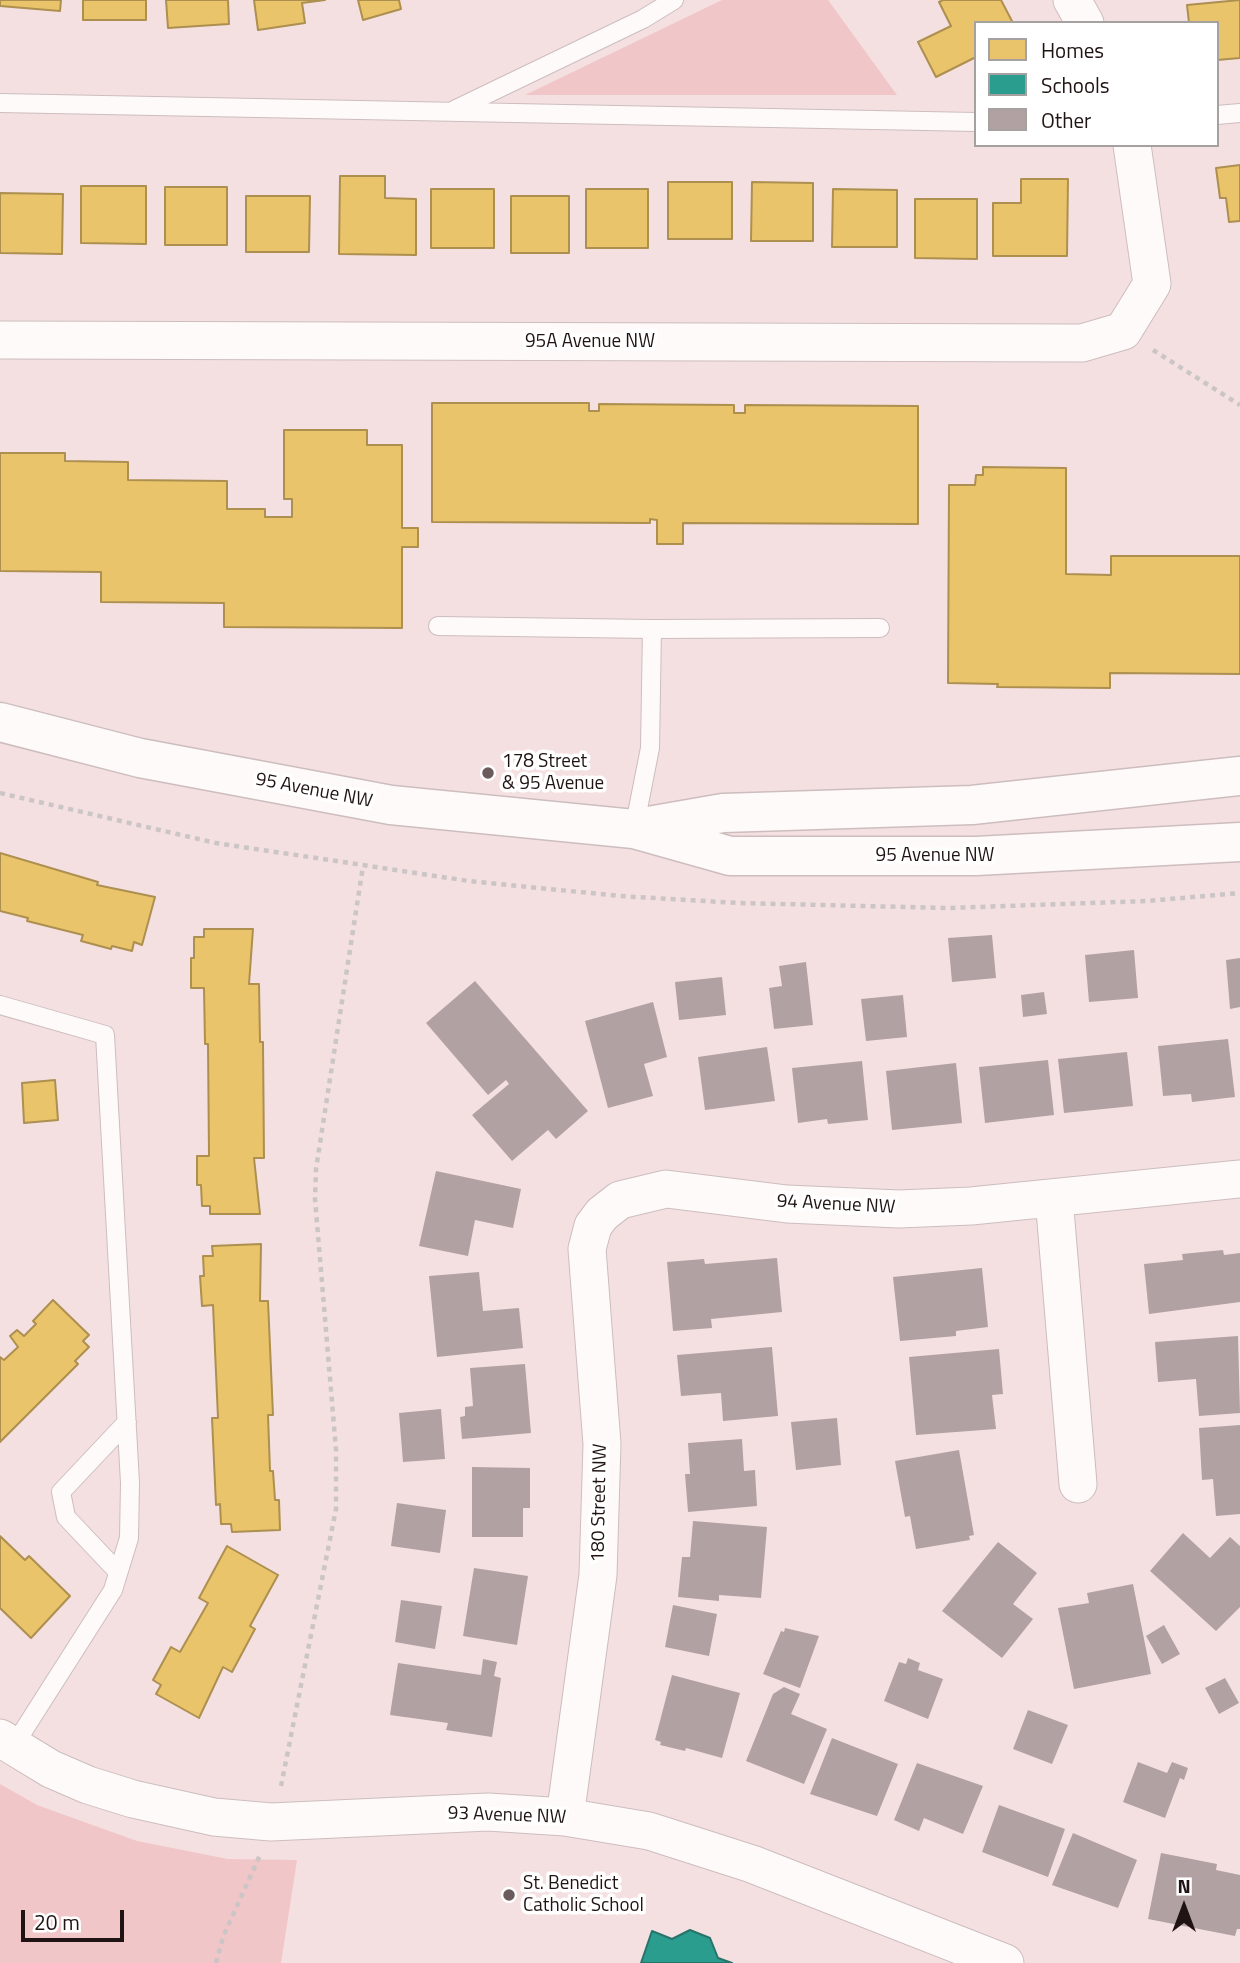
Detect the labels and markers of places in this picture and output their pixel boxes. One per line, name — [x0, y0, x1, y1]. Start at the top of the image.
place label: 178 Street & 95 Avenue — [502, 751, 604, 795]
marker: 178 Street & 95 Avenue — [480, 765, 496, 781]
place label: St. Benedict Catholic School — [523, 1873, 644, 1917]
marker: St. Benedict Catholic School — [501, 1887, 517, 1903]

